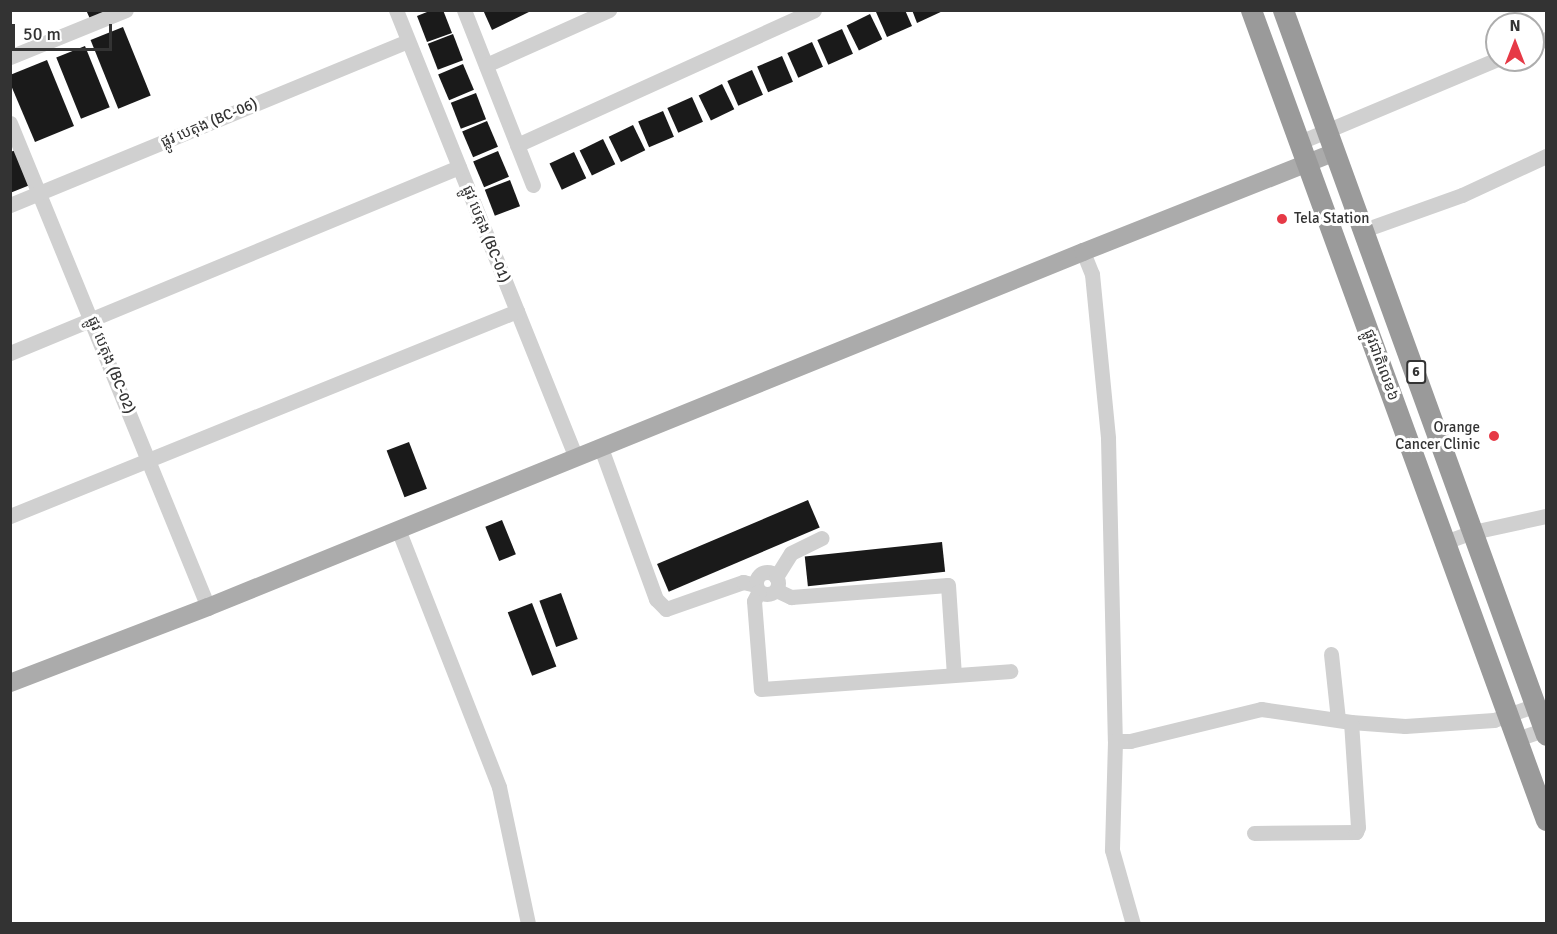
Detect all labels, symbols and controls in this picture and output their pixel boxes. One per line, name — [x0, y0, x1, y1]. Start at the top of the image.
scale bar — [15, 12, 116, 50]
north arrow — [1485, 12, 1545, 72]
text: N — [1509, 16, 1521, 36]
text: 50 m — [23, 23, 61, 45]
street label: ផ្លូវ បេតុង (BC-06) — [158, 95, 260, 151]
street label: ផ្លូវ បេតុង (BC-01) — [458, 183, 514, 285]
place label: Tela Station — [1294, 210, 1369, 228]
marker: Tela Station — [1275, 212, 1289, 226]
street label: ផ្លូវ បេតុង (BC-02) — [83, 314, 139, 416]
street label: ផ្លូវជាតិលេខ៦ — [1360, 327, 1402, 403]
road number: 6 — [1406, 361, 1426, 383]
place label: Orange Cancer Clinic — [1395, 418, 1480, 453]
marker: Orange Cancer Clinic — [1485, 427, 1503, 445]

